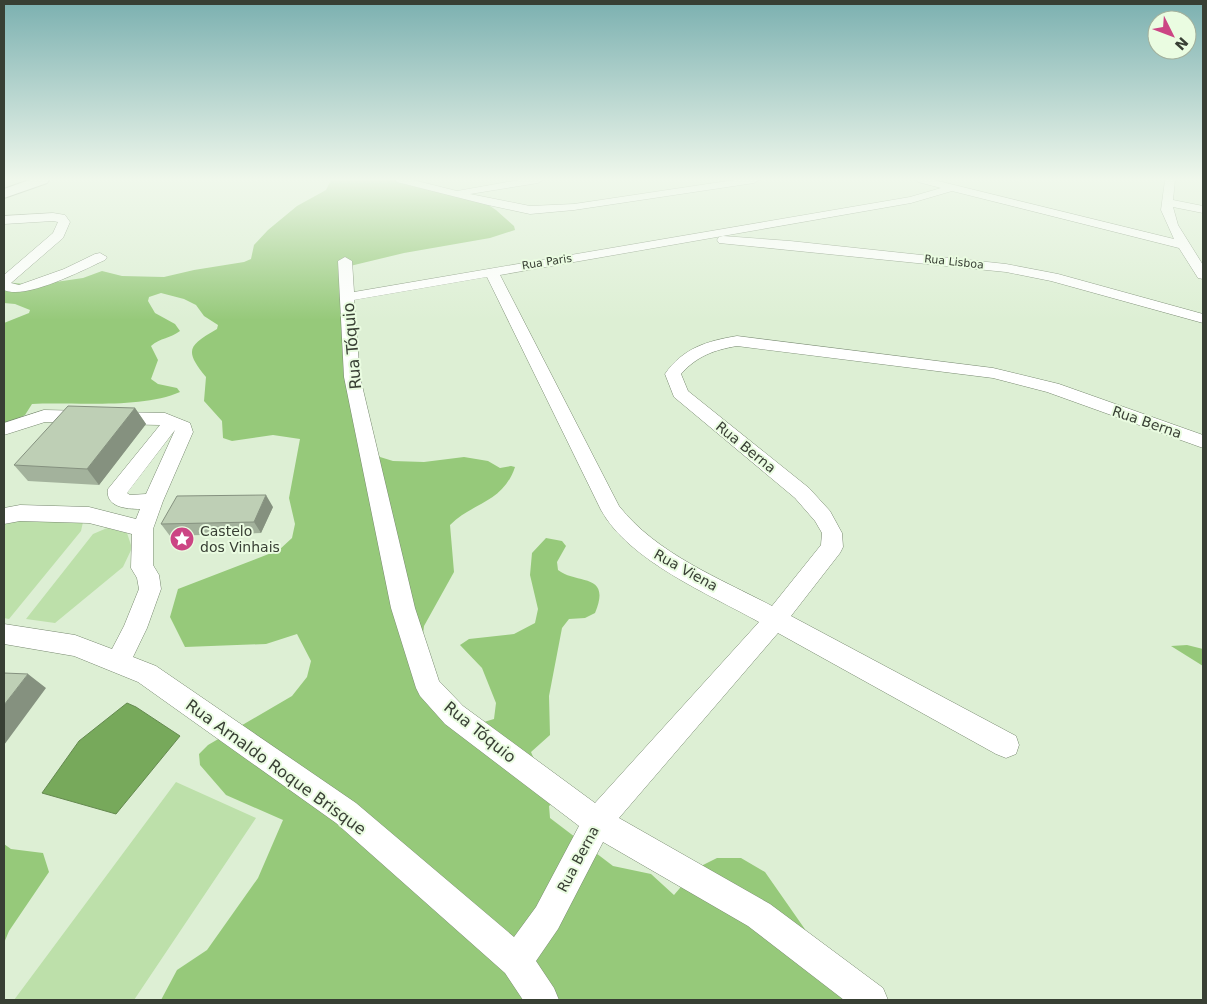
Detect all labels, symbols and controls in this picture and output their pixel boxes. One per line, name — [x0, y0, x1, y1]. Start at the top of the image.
north arrow — [1147, 10, 1197, 60]
text: N — [1172, 34, 1192, 53]
street label: Rua Paris — [521, 252, 573, 272]
street label: Rua Lisboa — [924, 252, 984, 272]
street label: Rua Tóquio — [339, 302, 365, 390]
street label: Rua Berna — [1110, 403, 1184, 441]
street label: Rua Berna — [713, 418, 779, 476]
place label: Castelo dos Vinhais — [200, 523, 280, 555]
place icon: Castelo dos Vinhais — [169, 526, 195, 552]
street label: Rua Viena — [651, 546, 721, 594]
street label: Rua Arnaldo Roque Brisque — [182, 695, 370, 839]
street label: Rua Tóquio — [440, 697, 520, 767]
street label: Rua Berna — [554, 823, 602, 895]

